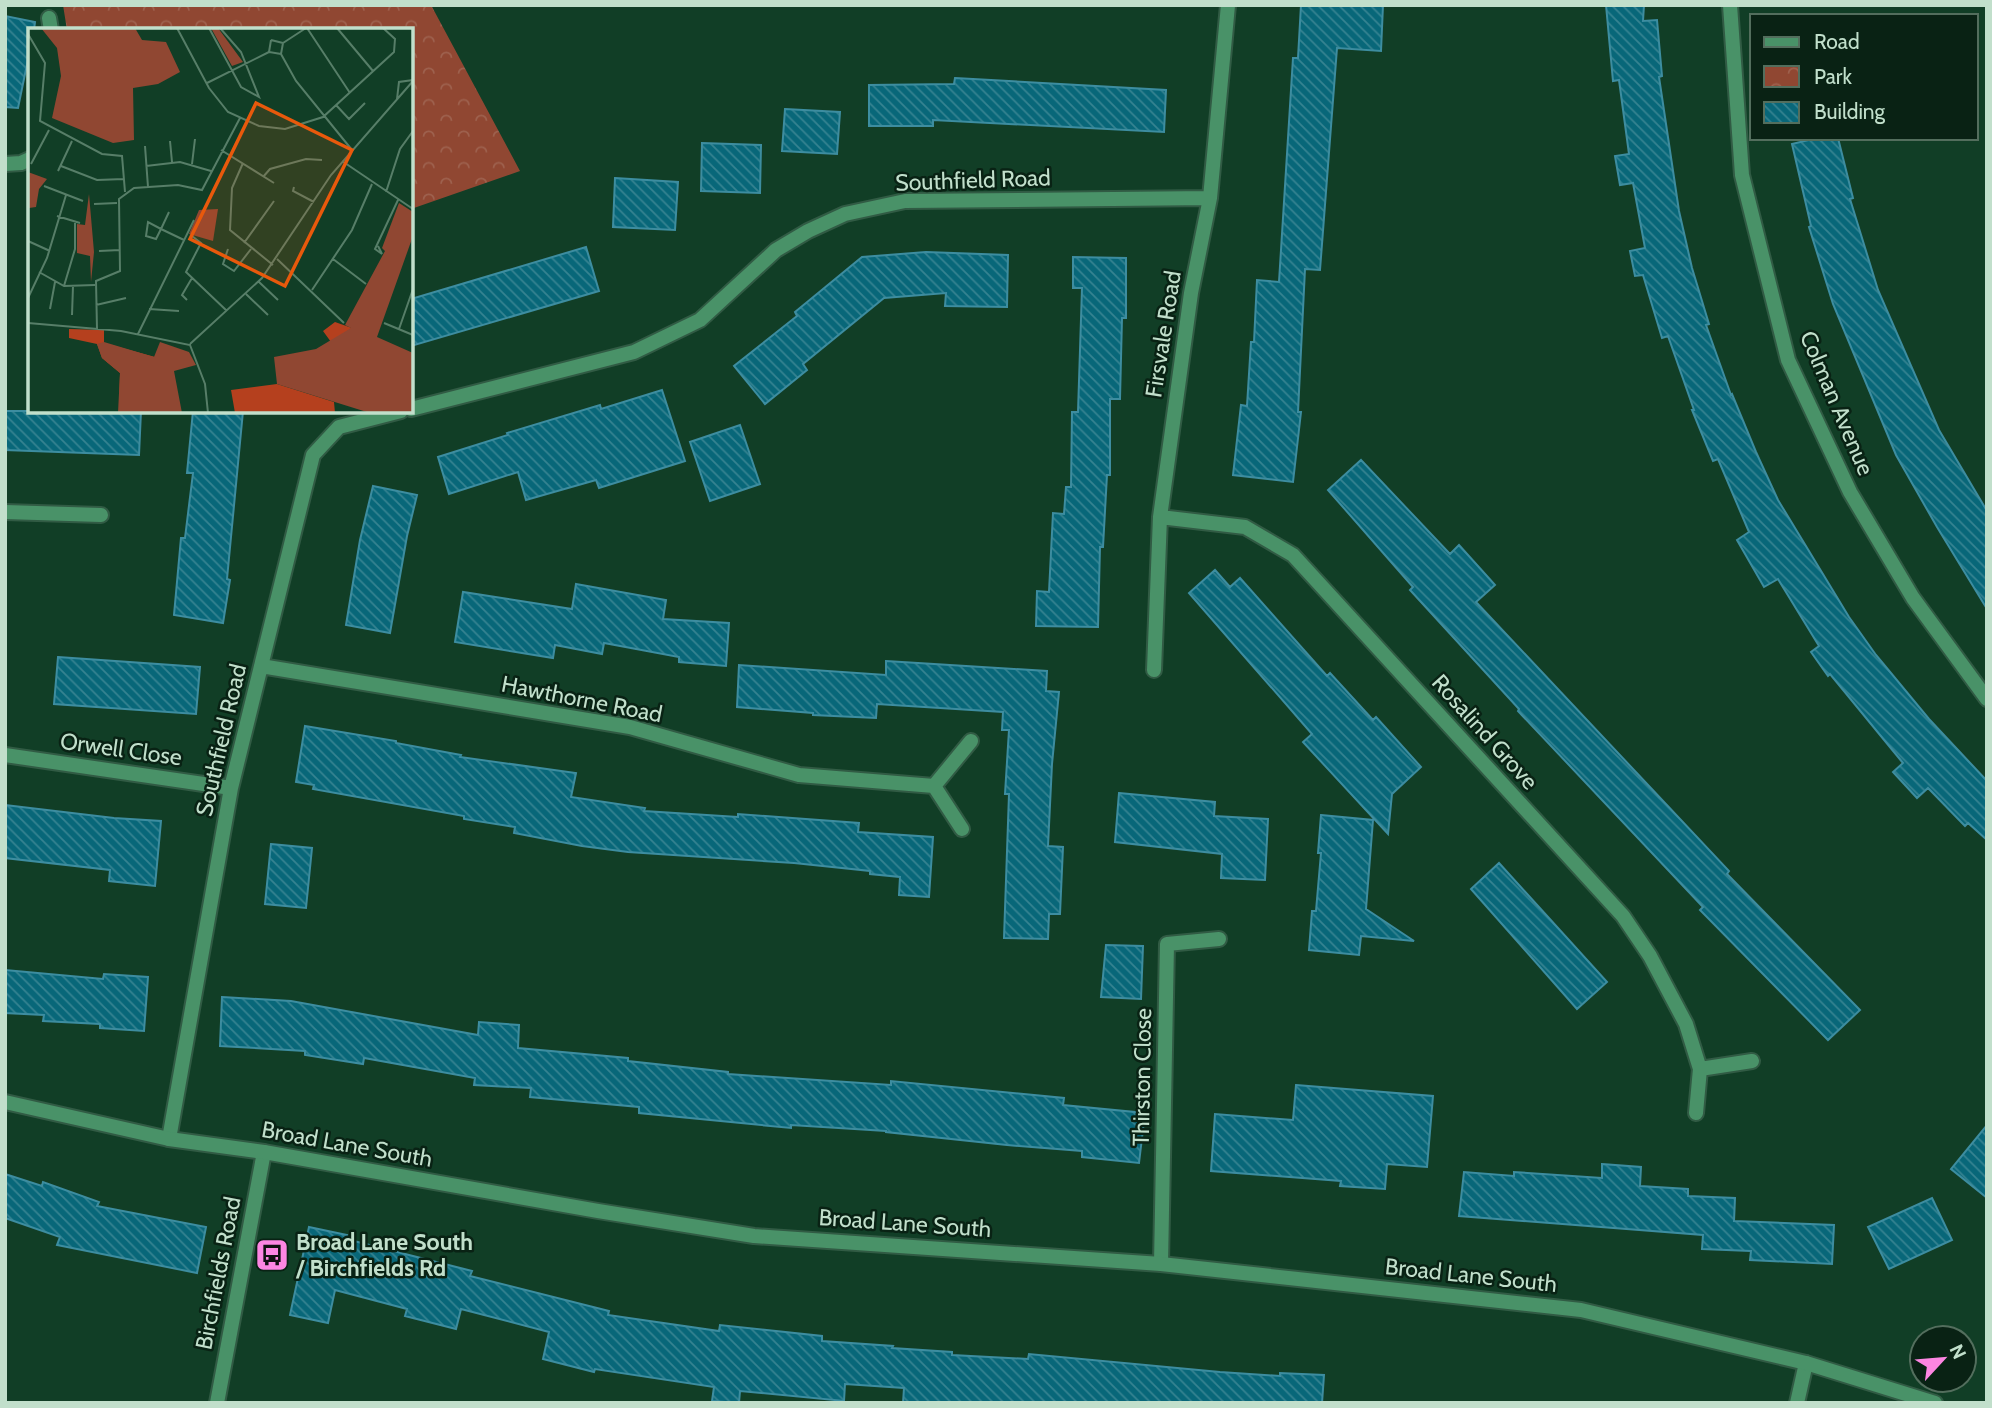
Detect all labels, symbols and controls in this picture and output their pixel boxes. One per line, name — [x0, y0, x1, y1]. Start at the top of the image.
legend — [1750, 14, 1978, 140]
inset map — [28, 28, 413, 413]
text: Road — [1814, 29, 1860, 54]
text: Park — [1814, 64, 1852, 89]
text: Building — [1814, 99, 1886, 124]
street label: Southfield Road — [895, 163, 1051, 197]
street label: Firsvale Road — [1139, 269, 1187, 399]
street label: Colman Avenue — [1794, 327, 1880, 480]
street label: Southfield Road — [190, 661, 252, 819]
street label: Rosalind Grove — [1426, 669, 1544, 796]
street label: Hawthorne Road — [499, 670, 665, 728]
street label: Orwell Close — [58, 727, 184, 771]
street label: Thirston Close — [1127, 1008, 1157, 1146]
street label: Broad Lane South — [259, 1115, 435, 1173]
street label: Birchfields Road — [189, 1194, 247, 1352]
street label: Broad Lane South — [818, 1203, 992, 1243]
place label: Broad Lane South / Birchfields Rd — [295, 1228, 473, 1282]
bus stop icon: Broad Lane South / Birchfields Rd — [253, 1236, 291, 1274]
street label: Broad Lane South — [1384, 1252, 1558, 1298]
north arrow — [1908, 1324, 1978, 1394]
text: N — [1945, 1341, 1971, 1363]

